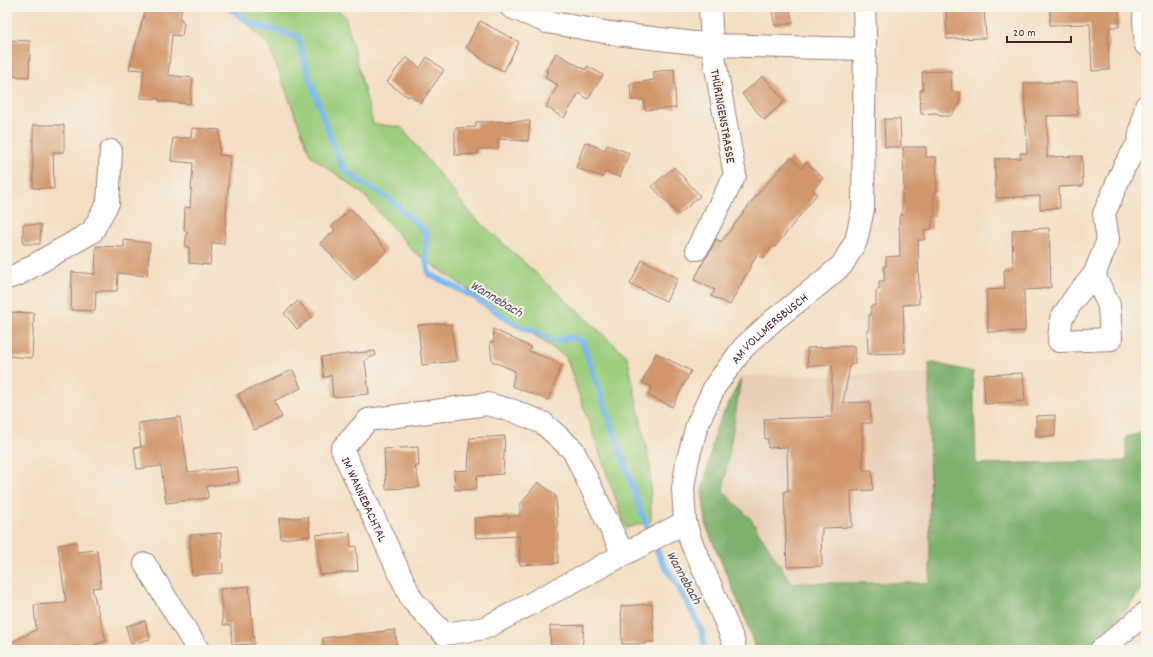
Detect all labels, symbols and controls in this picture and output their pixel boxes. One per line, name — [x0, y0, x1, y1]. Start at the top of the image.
scale bar — [1007, 18, 1071, 44]
text: 20 m — [1013, 25, 1036, 42]
street label: THÜRINGENSTRASSE — [704, 68, 739, 165]
water label: Wannebach — [466, 276, 527, 324]
street label: AM VOLLMERSBUSCH — [727, 290, 813, 369]
street label: IM WANNEBACHTAL — [335, 454, 391, 546]
water label: Wannebach — [660, 548, 706, 609]

